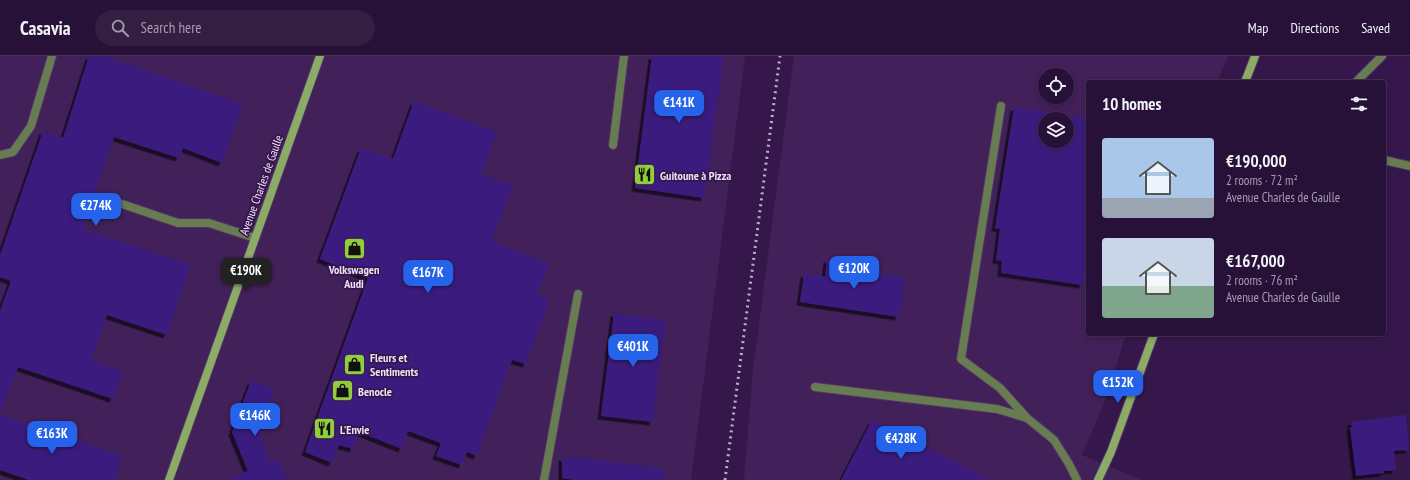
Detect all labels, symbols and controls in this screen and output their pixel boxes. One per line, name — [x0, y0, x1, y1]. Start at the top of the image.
search box — [95, 10, 375, 46]
text: Casavia — [20, 16, 71, 40]
icon: search — [109, 17, 131, 39]
text: Search here — [141, 18, 202, 37]
text: Map — [1248, 19, 1268, 37]
text: Directions — [1290, 19, 1339, 37]
text: Saved — [1361, 19, 1390, 37]
map controls — [1038, 68, 1074, 148]
button: locate — [1038, 68, 1074, 104]
pin: €141K — [651, 90, 707, 124]
text: 10 homes — [1102, 93, 1161, 115]
icon: filters — [1348, 93, 1370, 115]
text: €141K — [663, 94, 695, 111]
button: layers — [1038, 112, 1074, 148]
street label: Avenue Charles de Gaulle — [236, 133, 286, 237]
text: €190,000 — [1226, 150, 1287, 172]
icon: home — [1134, 154, 1182, 202]
restaurant icon: Guitoune à Pizza — [631, 162, 657, 188]
place label: Guitoune à Pizza — [660, 168, 731, 183]
text: 2 rooms · 72 m² — [1226, 172, 1298, 189]
text: Avenue Charles de Gaulle — [1226, 189, 1340, 206]
pin: €274K — [68, 193, 124, 227]
text: €274K — [80, 197, 112, 214]
shop icon: Volkswagen Audi — [341, 235, 367, 261]
text: €167,000 — [1226, 250, 1285, 272]
icon: home — [1134, 254, 1182, 302]
pin: €120K — [826, 256, 882, 290]
pin: €190K — [218, 258, 274, 292]
pin: €167K — [400, 260, 456, 294]
text: €120K — [838, 260, 870, 277]
text: €190K — [230, 262, 262, 279]
place label: Volkswagen Audi — [328, 262, 379, 291]
text: €167K — [412, 264, 444, 281]
text: 2 rooms · 76 m² — [1226, 272, 1298, 289]
text: Avenue Charles de Gaulle — [1226, 289, 1340, 306]
pin: €401K — [605, 334, 661, 368]
text: €401K — [617, 338, 649, 355]
place label: Fleurs et Sentiments — [370, 350, 418, 379]
shop icon: Fleurs et Sentiments — [341, 351, 367, 377]
pin: €152K — [1090, 370, 1146, 404]
text: €152K — [1102, 374, 1134, 391]
shop icon: Benocle — [330, 378, 356, 404]
place label: Benocle — [358, 384, 392, 399]
pin: €146K — [227, 403, 283, 437]
text: €146K — [239, 407, 271, 424]
restaurant icon: L'Envie — [311, 416, 337, 442]
pin: €163K — [24, 421, 80, 455]
place label: L'Envie — [340, 422, 369, 437]
text: €163K — [36, 425, 68, 442]
pin: €428K — [873, 426, 929, 460]
text: €428K — [885, 430, 917, 447]

